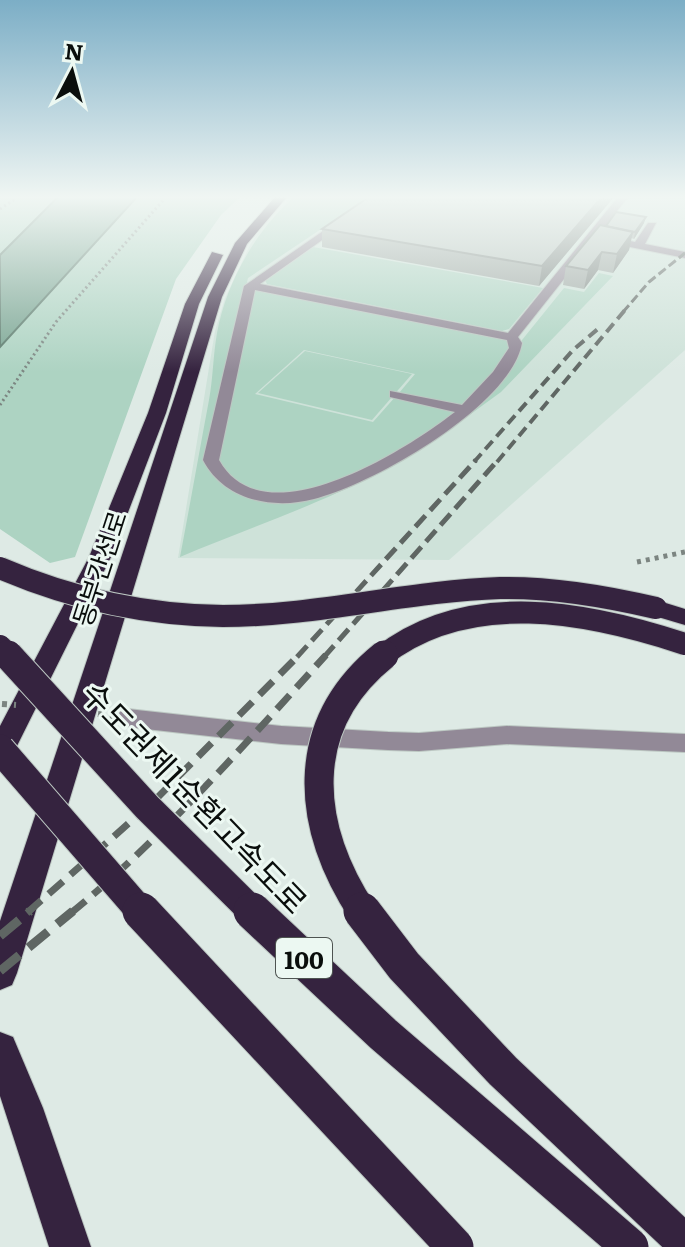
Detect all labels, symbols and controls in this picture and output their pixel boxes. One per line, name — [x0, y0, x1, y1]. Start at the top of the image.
north arrow — [32, 32, 112, 112]
text: N — [63, 33, 85, 68]
street label: 동부간선로 — [61, 505, 135, 631]
street label: 수도권제1순환고속도로 — [72, 669, 320, 923]
road number: 100 — [276, 938, 332, 978]

